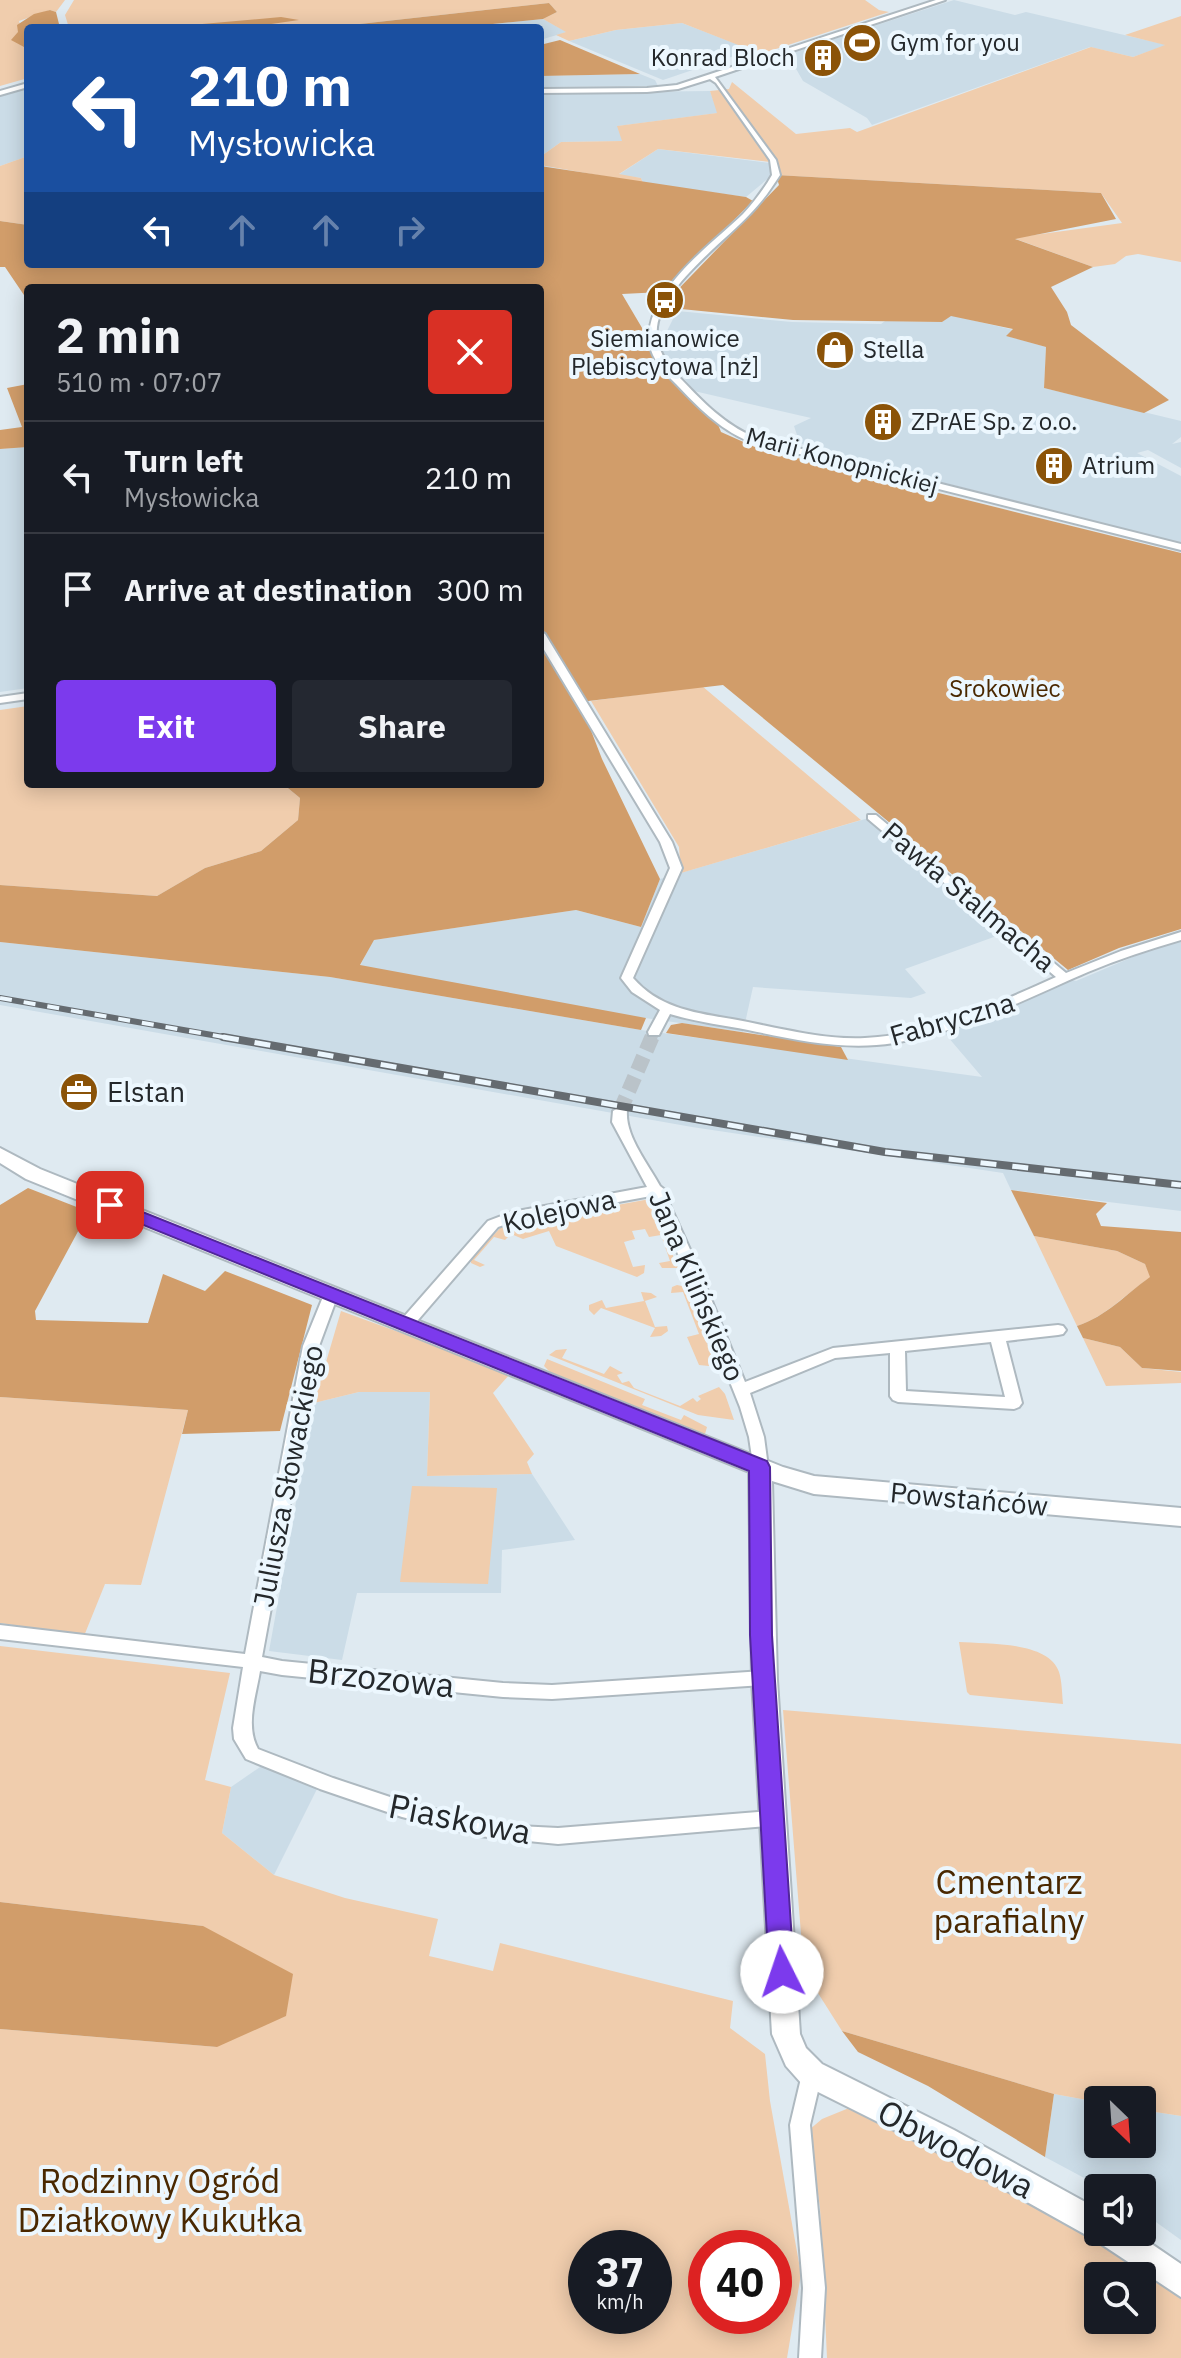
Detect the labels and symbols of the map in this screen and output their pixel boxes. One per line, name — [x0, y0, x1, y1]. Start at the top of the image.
sports icon: Gym for you — [841, 22, 883, 64]
place label: Gym for you — [890, 26, 1020, 58]
building icon: Konrad Bloch — [802, 37, 844, 79]
place label: Konrad Bloch — [651, 41, 795, 73]
bus stop icon: Siemianowice Plebiscytowa [nż] — [644, 279, 686, 321]
place label: Siemianowice Plebiscytowa [nż] — [571, 322, 759, 382]
shop icon: Stella — [814, 329, 856, 371]
place label: Stella — [863, 333, 924, 365]
building icon: ZPrAE Sp. z o.o. — [862, 401, 904, 443]
place label: ZPrAE Sp. z o.o. — [911, 405, 1078, 437]
street label: Marii Konopnickiej — [743, 419, 942, 501]
building icon: Atrium — [1033, 445, 1075, 487]
place label: Atrium — [1082, 449, 1155, 481]
park label: Srokowiec — [949, 672, 1061, 704]
street label: Pawła Stalmacha — [875, 813, 1064, 980]
street label: Fabryczna — [885, 983, 1019, 1054]
office icon: Elstan — [58, 1071, 100, 1113]
place label: Elstan — [107, 1073, 185, 1110]
pin — [76, 1171, 144, 1239]
street label: Kolejowa — [499, 1180, 619, 1241]
street label: Jana Kilińskiego — [641, 1185, 754, 1386]
street label: Juliusza Słowackiego — [244, 1342, 331, 1610]
street label: Powstańców — [888, 1473, 1050, 1524]
street label: Brzozowa — [306, 1647, 457, 1707]
street label: Piaskowa — [385, 1783, 535, 1853]
park label: Cmentarz parafialny — [933, 1859, 1085, 1942]
position arrow — [740, 1930, 824, 2014]
north arrow — [1084, 2086, 1156, 2158]
street label: Obwodowa — [871, 2089, 1042, 2208]
park label: Rodzinny Ogród Działkowy Kukułka — [18, 2158, 302, 2241]
speed limit sign: 40 — [688, 2230, 792, 2334]

